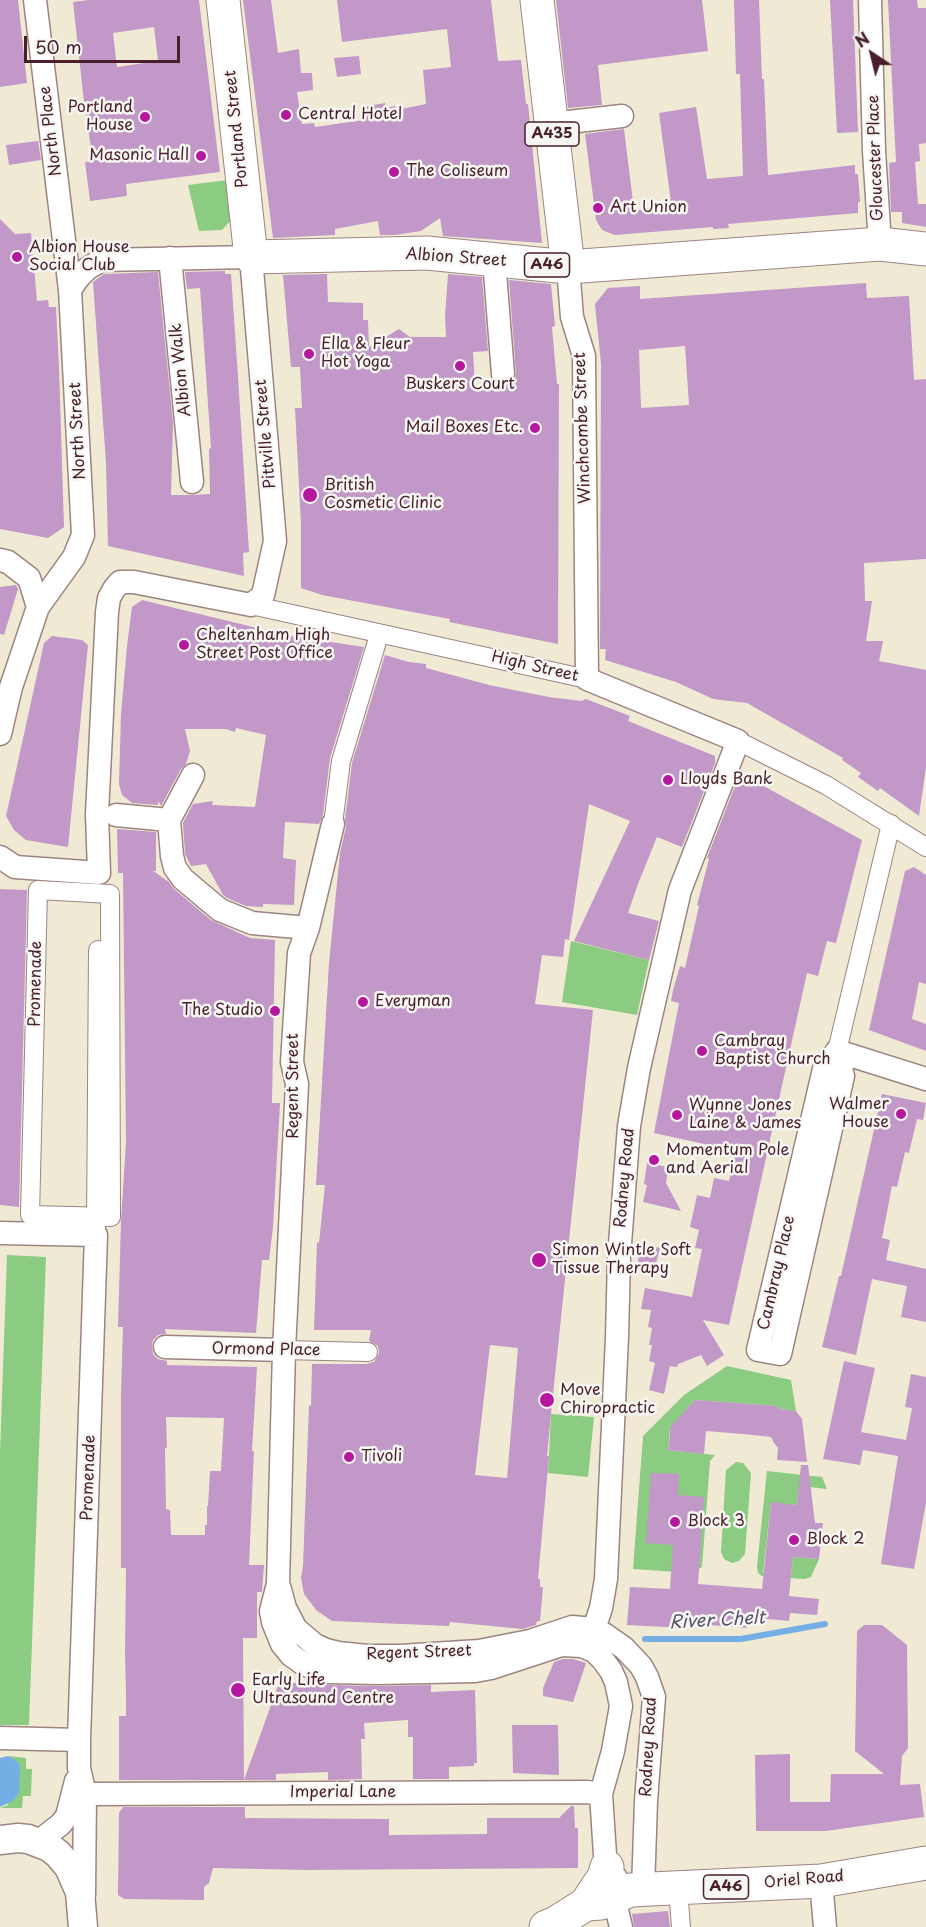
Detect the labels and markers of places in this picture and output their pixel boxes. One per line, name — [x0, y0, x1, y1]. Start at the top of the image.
place label: Portland House — [68, 98, 133, 136]
place label: Central Hotel — [298, 105, 402, 125]
marker: Central Hotel — [279, 108, 293, 122]
marker: Portland House — [138, 110, 152, 124]
place label: Masonic Hall — [89, 146, 189, 166]
marker: Masonic Hall — [194, 149, 208, 163]
place label: The Coliseum — [406, 162, 508, 182]
marker: The Coliseum — [387, 165, 401, 179]
place label: Art Union — [610, 198, 687, 218]
marker: Art Union — [591, 201, 605, 215]
place label: Albion House Social Club — [29, 238, 129, 276]
marker: Albion House Social Club — [10, 250, 24, 264]
place label: Ella & Fleur Hot Yoga — [321, 335, 410, 373]
marker: Ella & Fleur Hot Yoga — [302, 347, 316, 361]
marker: Buskers Court — [453, 359, 467, 373]
place label: Buskers Court — [405, 375, 515, 395]
place label: Mail Boxes Etc. — [406, 418, 523, 438]
marker: Mail Boxes Etc. — [528, 421, 542, 435]
place label: British Cosmetic Clinic — [324, 476, 442, 514]
marker: British Cosmetic Clinic — [301, 486, 319, 504]
place label: Cheltenham High Street Post Office — [196, 626, 333, 664]
marker: Cheltenham High Street Post Office — [177, 638, 191, 652]
place label: Lloyds Bank — [680, 770, 772, 790]
marker: Lloyds Bank — [661, 773, 675, 787]
place label: Everyman — [375, 992, 451, 1012]
marker: Everyman — [356, 995, 370, 1009]
place label: The Studio — [181, 1001, 263, 1021]
marker: The Studio — [268, 1004, 282, 1018]
place label: Cambray Baptist Church — [714, 1032, 831, 1070]
marker: Cambray Baptist Church — [695, 1044, 709, 1058]
place label: Walmer House — [829, 1095, 889, 1133]
place label: Wynne Jones Laine & James — [689, 1096, 801, 1134]
marker: Walmer House — [894, 1107, 908, 1121]
marker: Wynne Jones Laine & James — [670, 1108, 684, 1122]
place label: Momentum Pole and Aerial — [666, 1141, 790, 1179]
marker: Momentum Pole and Aerial — [647, 1153, 661, 1167]
place label: Simon Wintle Soft Tissue Therapy — [552, 1241, 691, 1279]
marker: Simon Wintle Soft Tissue Therapy — [530, 1251, 548, 1269]
place label: Move Chiropractic — [560, 1381, 655, 1419]
marker: Move Chiropractic — [538, 1391, 556, 1409]
place label: Tivoli — [361, 1447, 402, 1467]
marker: Tivoli — [342, 1450, 356, 1464]
place label: Block 3 — [687, 1512, 745, 1532]
marker: Block 3 — [668, 1515, 682, 1529]
place label: Block 2 — [806, 1530, 865, 1550]
marker: Block 2 — [787, 1533, 801, 1547]
place label: Early Life Ultrasound Centre — [252, 1671, 394, 1709]
marker: Early Life Ultrasound Centre — [229, 1681, 247, 1699]

